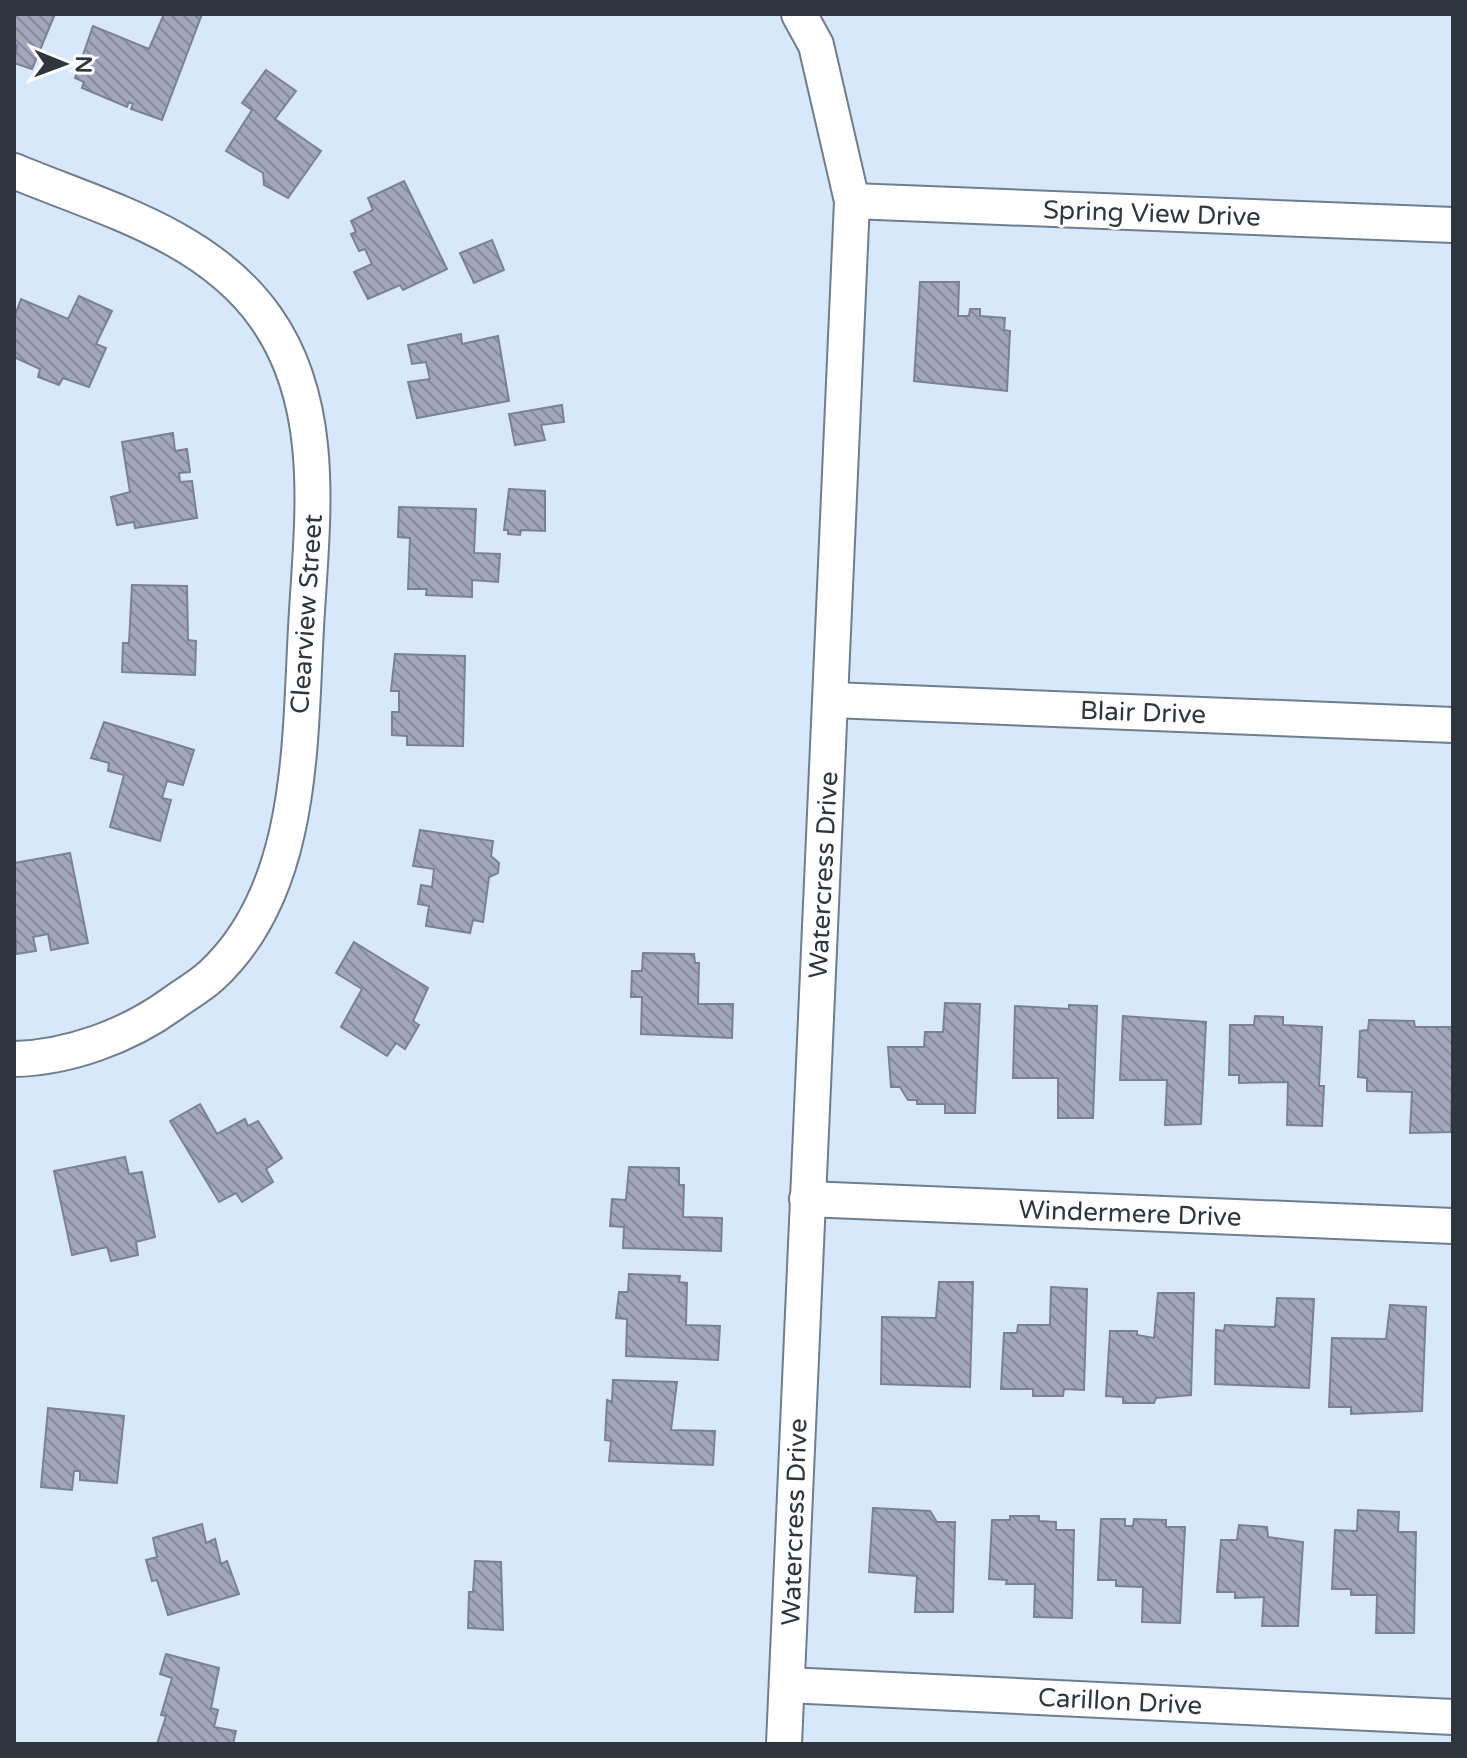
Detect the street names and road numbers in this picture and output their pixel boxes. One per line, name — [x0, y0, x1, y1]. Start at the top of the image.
street label: Spring View Drive — [1043, 194, 1261, 233]
street label: Clearview Street — [284, 513, 329, 715]
street label: Blair Drive — [1079, 695, 1207, 730]
street label: Watercress Drive — [803, 771, 844, 979]
street label: Windermere Drive — [1018, 1194, 1242, 1233]
street label: Watercress Drive — [775, 1418, 814, 1626]
street label: Carillon Drive — [1037, 1682, 1203, 1721]

